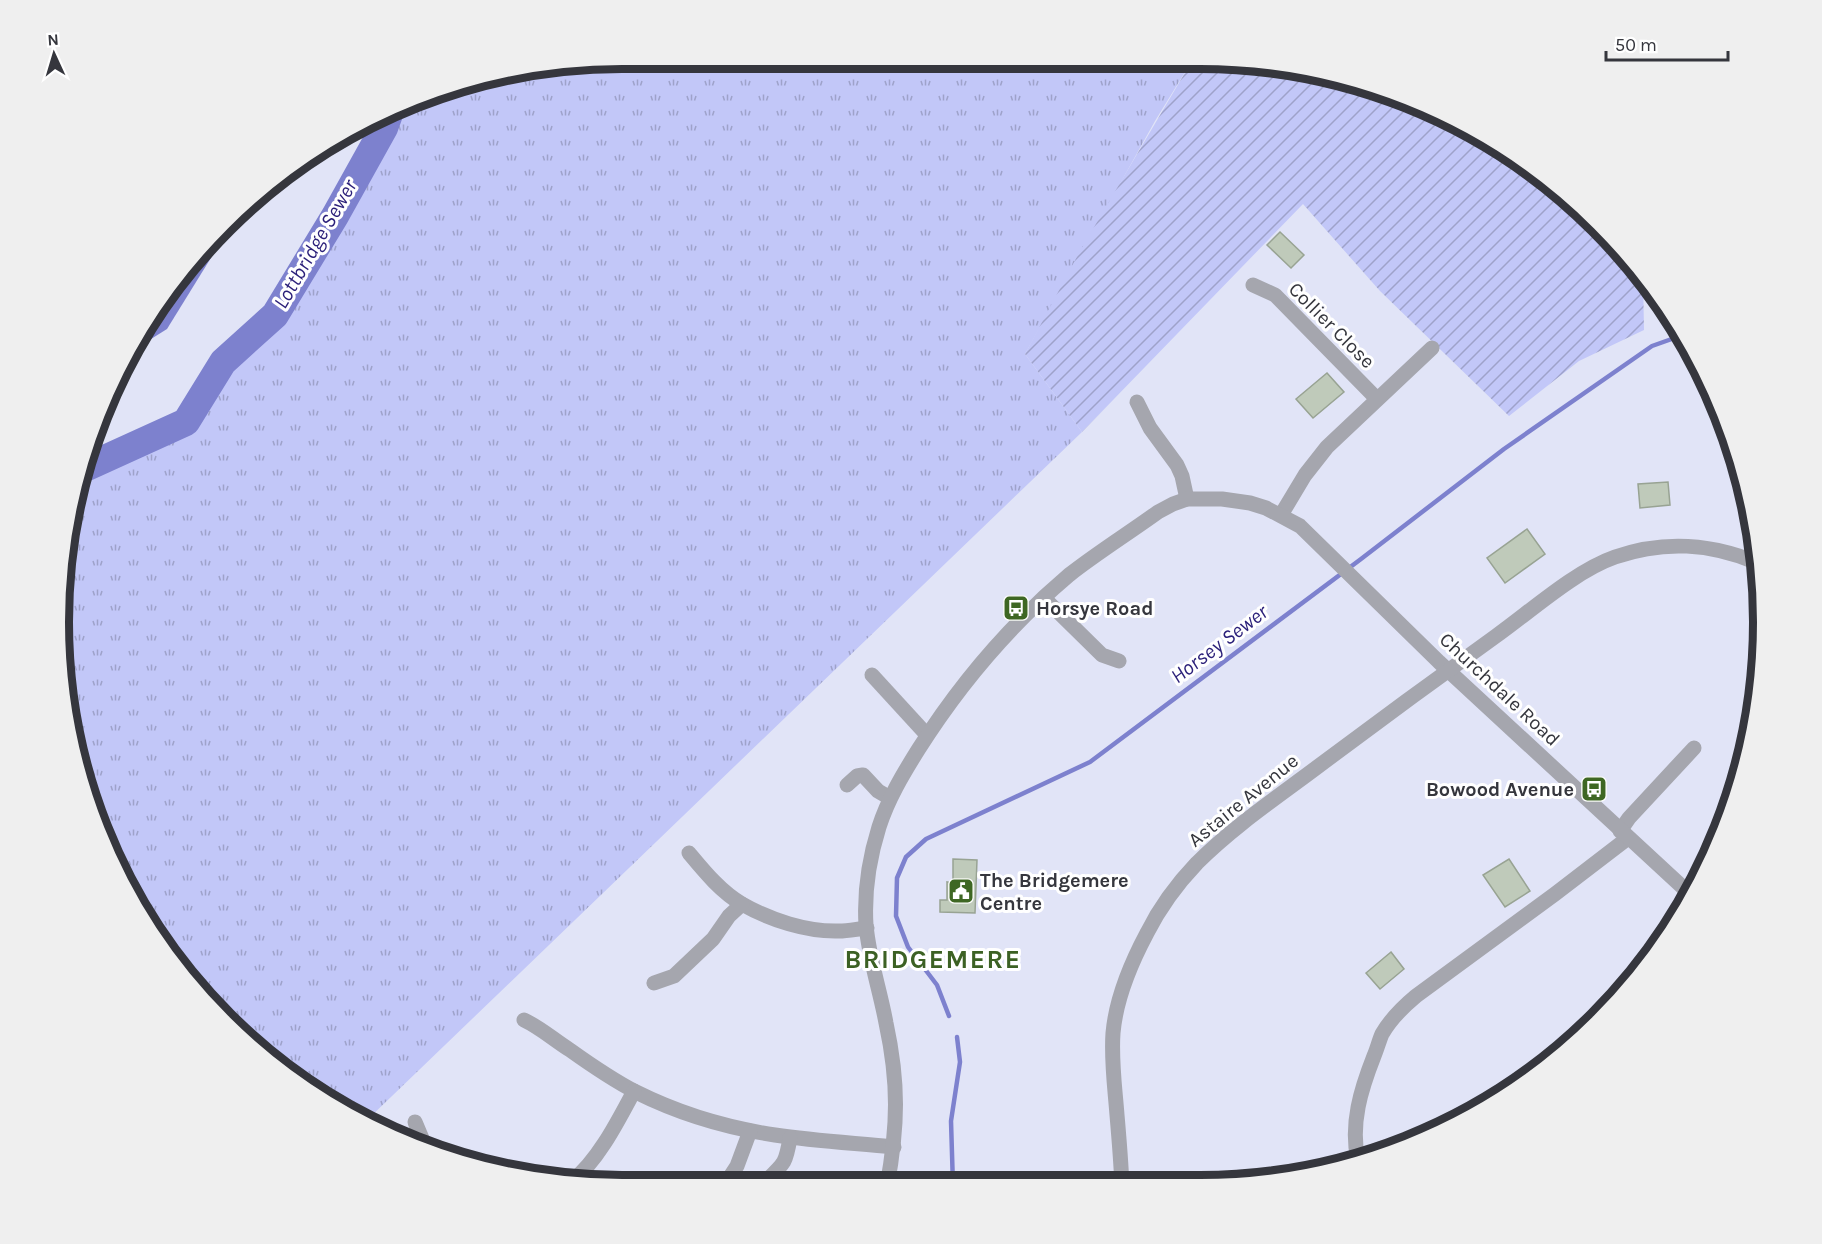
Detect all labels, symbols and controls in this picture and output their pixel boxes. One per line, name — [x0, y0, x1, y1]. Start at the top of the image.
north arrow — [24, 24, 84, 84]
scale bar — [1606, 24, 1728, 62]
text: N — [47, 30, 59, 49]
text: 50 m — [1615, 34, 1657, 56]
water label: Lottbridge Sewer — [268, 174, 362, 313]
street label: Collier Close — [1284, 278, 1379, 373]
bus stop icon: Horsye Road — [1001, 593, 1031, 623]
place label: Horsye Road — [1036, 597, 1153, 620]
water label: Horsey Sewer — [1166, 599, 1273, 688]
street label: Churchdale Road — [1435, 628, 1564, 751]
street label: Astaire Avenue — [1184, 749, 1303, 852]
bus stop icon: Bowood Avenue — [1579, 774, 1609, 804]
place label: Bowood Avenue — [1426, 778, 1574, 801]
place label: The Bridgemere Centre — [980, 869, 1129, 915]
public building icon: The Bridgemere Centre — [946, 876, 976, 906]
district label: BRIDGEMERE — [844, 944, 1022, 975]

